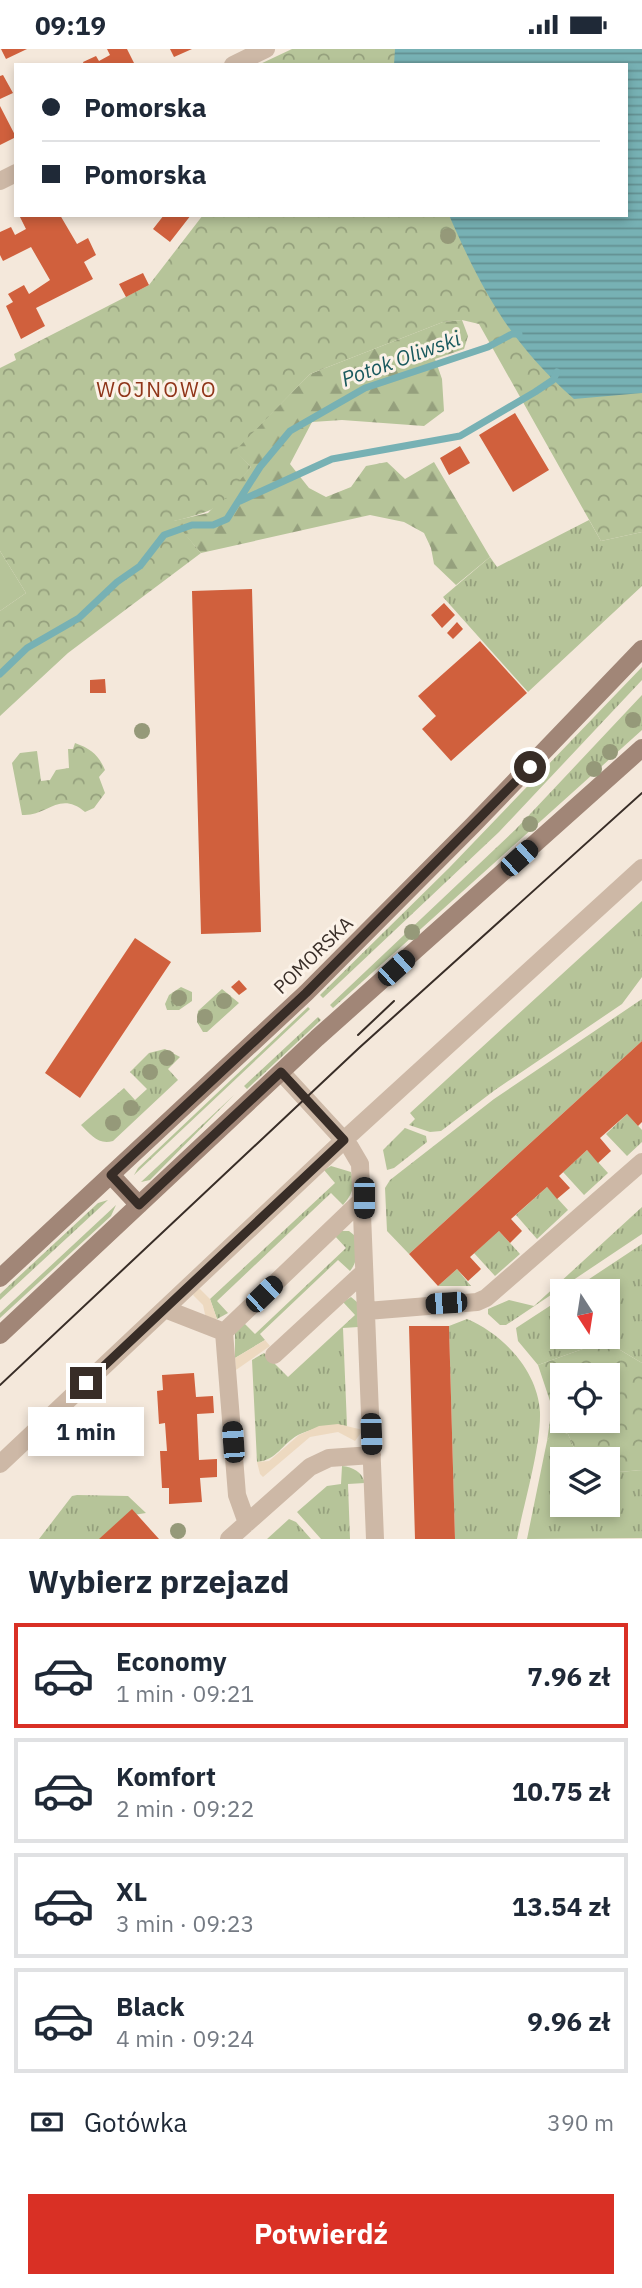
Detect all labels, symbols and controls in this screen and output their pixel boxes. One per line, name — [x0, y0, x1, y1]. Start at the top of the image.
text: 09:19 — [35, 8, 106, 42]
text: Pomorska — [84, 90, 207, 124]
text: Pomorska — [84, 157, 207, 191]
water label: Potok Oliwski — [337, 323, 464, 393]
district label: WOJNOWO — [96, 375, 218, 403]
route start — [514, 751, 546, 783]
car — [497, 836, 542, 880]
street label: POMORSKA — [268, 911, 358, 999]
car — [374, 946, 419, 990]
car — [354, 1177, 375, 1219]
car — [242, 1272, 287, 1316]
north arrow — [550, 1279, 620, 1349]
map controls — [550, 1279, 620, 1517]
car — [425, 1291, 468, 1315]
button: locate — [550, 1363, 620, 1433]
route end — [70, 1367, 102, 1399]
callout: 1 min — [28, 1407, 144, 1457]
car — [360, 1413, 383, 1455]
text: 1 min — [56, 1416, 116, 1446]
car — [222, 1420, 245, 1464]
button: layers — [550, 1447, 620, 1517]
text: Wybierz przejazd — [28, 1560, 290, 1602]
icon: car — [32, 1644, 95, 1707]
text: Economy — [116, 1644, 227, 1678]
text: 7.96 zł — [527, 1659, 610, 1693]
text: 1 min · 09:21 — [116, 1678, 254, 1708]
icon: car — [32, 1759, 95, 1822]
text: Komfort — [116, 1759, 216, 1793]
text: 10.75 zł — [512, 1774, 610, 1808]
text: 2 min · 09:22 — [116, 1793, 254, 1823]
icon: car — [32, 1874, 95, 1937]
text: XL — [116, 1874, 147, 1908]
text: 13.54 zł — [512, 1889, 610, 1923]
text: 3 min · 09:23 — [116, 1908, 254, 1938]
icon: car — [32, 1989, 95, 2052]
text: Black — [116, 1989, 184, 2023]
text: 9.96 zł — [527, 2004, 610, 2038]
text: 4 min · 09:24 — [116, 2023, 254, 2053]
icon: cash — [28, 2103, 66, 2141]
text: Gotówka — [84, 2105, 188, 2139]
text: 390 m — [547, 2107, 614, 2137]
button: Potwierdź — [28, 2194, 614, 2274]

